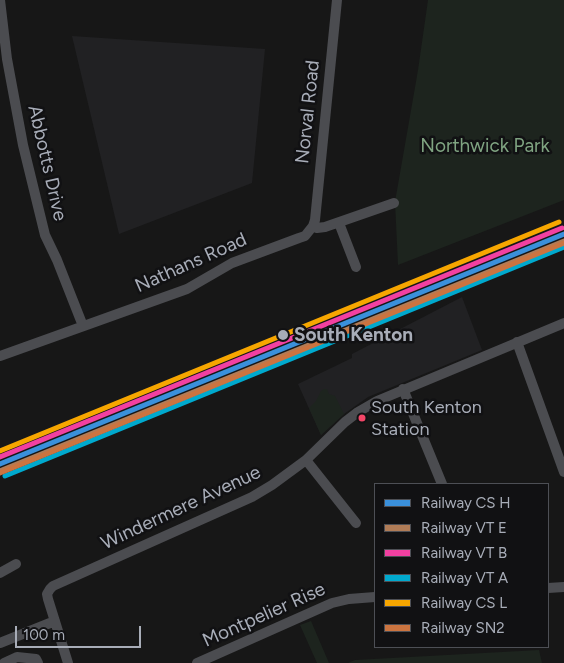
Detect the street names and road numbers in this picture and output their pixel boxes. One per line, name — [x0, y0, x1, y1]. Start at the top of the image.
street label: Norval Road — [291, 59, 325, 165]
street label: Abbotts Drive — [23, 103, 71, 223]
street label: Nathans Road — [132, 228, 250, 298]
street label: Windermere Avenue — [98, 461, 264, 555]
street label: Montpelier Rise — [199, 578, 329, 652]

